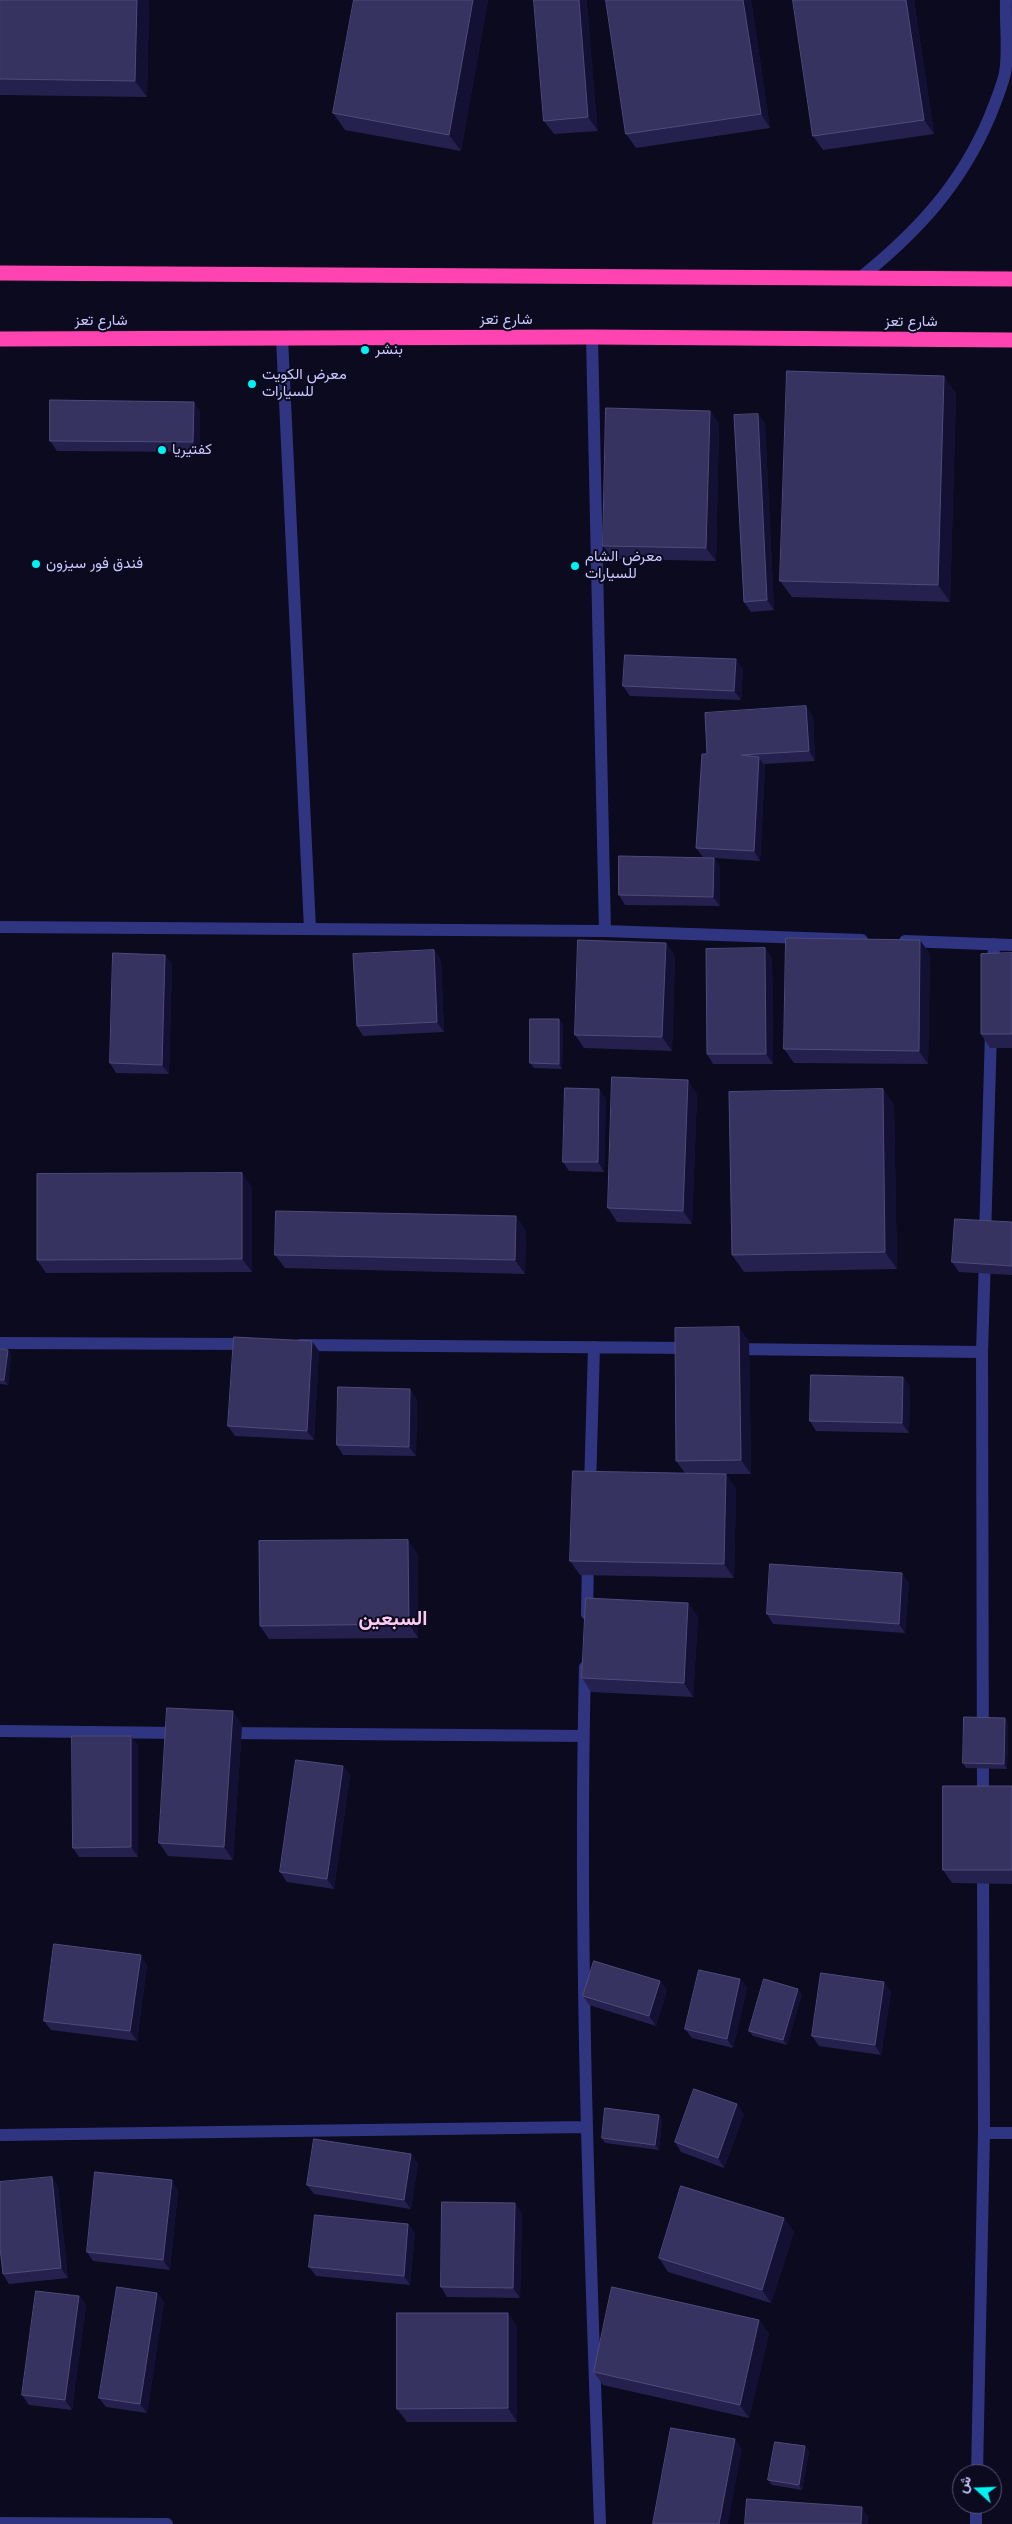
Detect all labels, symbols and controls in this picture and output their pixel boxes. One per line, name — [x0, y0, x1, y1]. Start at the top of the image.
street label: شارع تعز — [479, 311, 533, 329]
street label: شارع تعز — [74, 312, 128, 330]
street label: شارع تعز — [884, 313, 938, 331]
place label: بنشر — [375, 341, 403, 359]
marker: بنشر — [359, 344, 371, 356]
place label: معرض الكويت للسيارات — [262, 366, 347, 401]
marker: معرض الكويت للسيارات — [246, 378, 258, 390]
place label: كفتيريا — [172, 441, 212, 459]
marker: كفتيريا — [156, 444, 168, 456]
place label: معرض الشام للسيارات — [585, 548, 662, 583]
place label: فندق فور سيزون — [46, 555, 143, 573]
marker: فندق فور سيزون — [30, 558, 42, 570]
marker: معرض الشام للسيارات — [569, 560, 581, 572]
district label: السبعين — [358, 1608, 428, 1632]
north arrow — [952, 2464, 1002, 2514]
text: ش — [953, 2473, 975, 2495]

